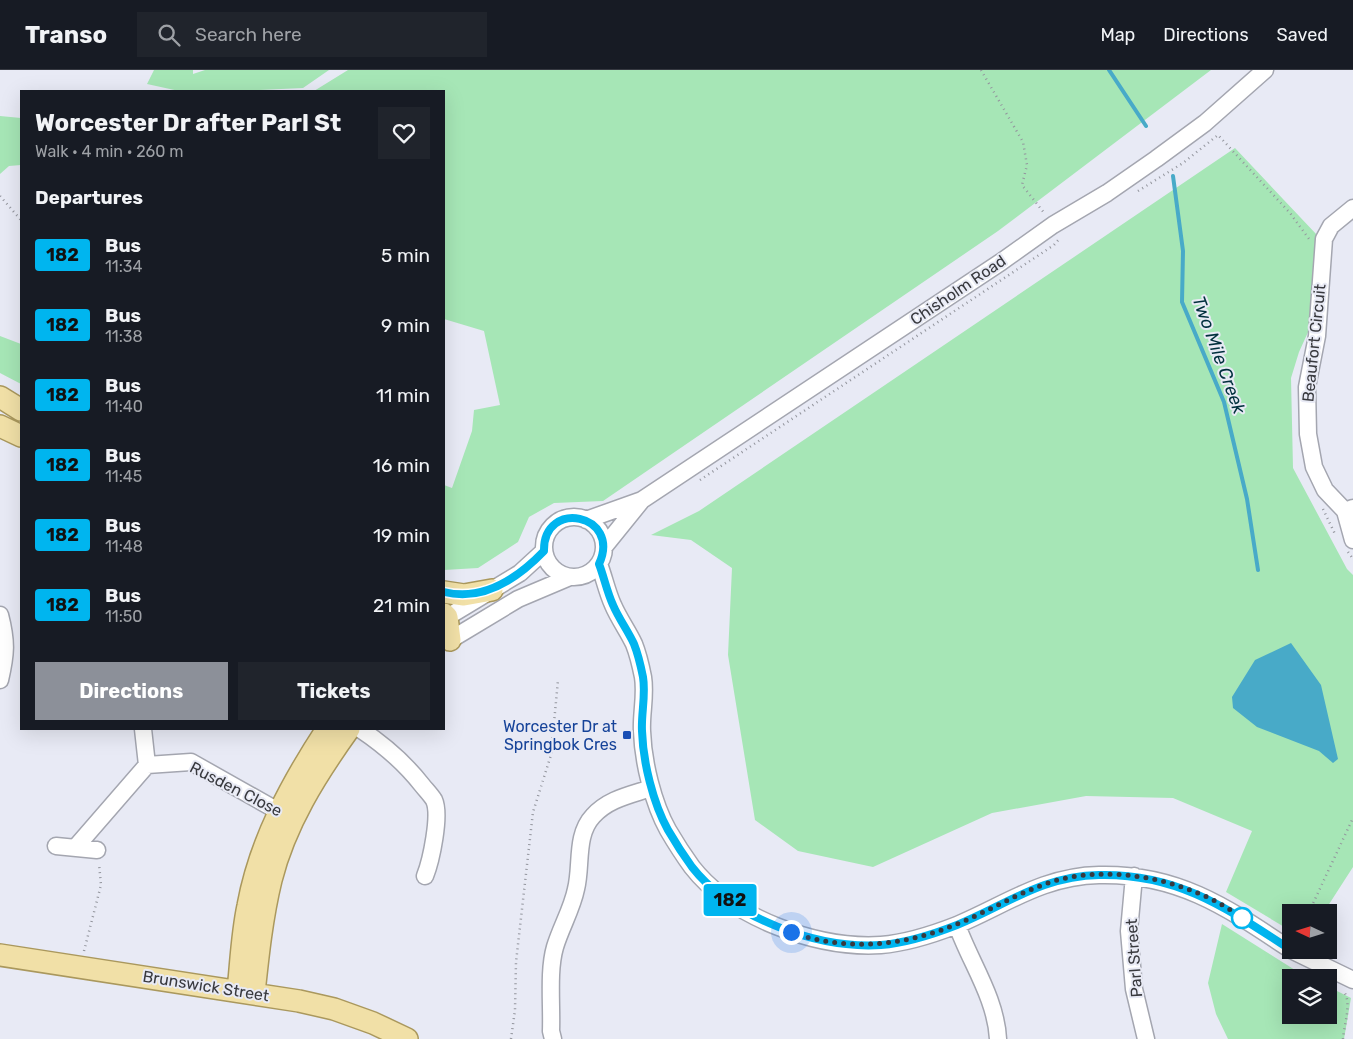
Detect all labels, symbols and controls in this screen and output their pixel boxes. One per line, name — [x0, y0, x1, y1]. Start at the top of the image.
search box — [137, 12, 487, 57]
text: Transo — [25, 21, 107, 49]
icon: search — [155, 21, 183, 49]
text: Search here — [195, 23, 302, 46]
text: Map — [1100, 24, 1135, 46]
text: Directions — [1163, 24, 1249, 46]
text: Saved — [1277, 24, 1328, 46]
button: heart — [378, 107, 430, 159]
text: Worcester Dr after Parl St — [35, 109, 341, 137]
text: Walk · 4 min · 260 m — [35, 142, 184, 161]
text: Departures — [35, 186, 143, 209]
text: Bus — [105, 234, 141, 257]
text: 182 — [46, 244, 79, 266]
text: 5 min — [381, 244, 430, 267]
street label: Chisholm Road — [907, 251, 1009, 329]
text: 11:34 — [105, 257, 142, 276]
street label: Beaufort Circuit — [1298, 283, 1330, 403]
water label: Two Mile Creek — [1187, 293, 1251, 418]
text: Bus — [105, 304, 141, 327]
text: 182 — [46, 314, 79, 336]
text: 9 min — [381, 314, 430, 337]
text: 11:38 — [105, 327, 143, 346]
text: Bus — [105, 374, 141, 397]
text: 182 — [46, 384, 79, 406]
text: 11 min — [376, 384, 430, 407]
text: 11:40 — [105, 397, 143, 416]
text: Bus — [105, 444, 141, 467]
text: 182 — [46, 454, 79, 476]
text: 16 min — [373, 454, 430, 477]
text: 11:45 — [105, 467, 142, 486]
text: Bus — [105, 514, 141, 537]
text: 182 — [46, 524, 79, 546]
text: 19 min — [373, 524, 430, 547]
text: 11:48 — [105, 537, 143, 556]
text: Bus — [105, 584, 141, 607]
text: 182 — [46, 594, 79, 616]
text: 21 min — [373, 594, 430, 617]
text: 11:50 — [105, 607, 142, 626]
button: Directions — [35, 662, 228, 720]
button: Tickets — [238, 662, 430, 720]
place label: Worcester Dr at Springbok Cres — [503, 717, 617, 754]
marker: Worcester Dr at Springbok Cres — [621, 729, 633, 741]
street label: Rusden Close — [187, 758, 285, 820]
line badge: 182 — [701, 884, 759, 916]
text: 182 — [714, 889, 746, 911]
north arrow — [1282, 904, 1338, 959]
map controls — [1282, 904, 1337, 1024]
unlabelled marker — [1231, 907, 1253, 929]
street label: Parl Street — [1122, 918, 1146, 998]
your location — [779, 920, 804, 945]
street label: Brunswick Street — [141, 967, 271, 1005]
button: layers — [1282, 969, 1337, 1024]

